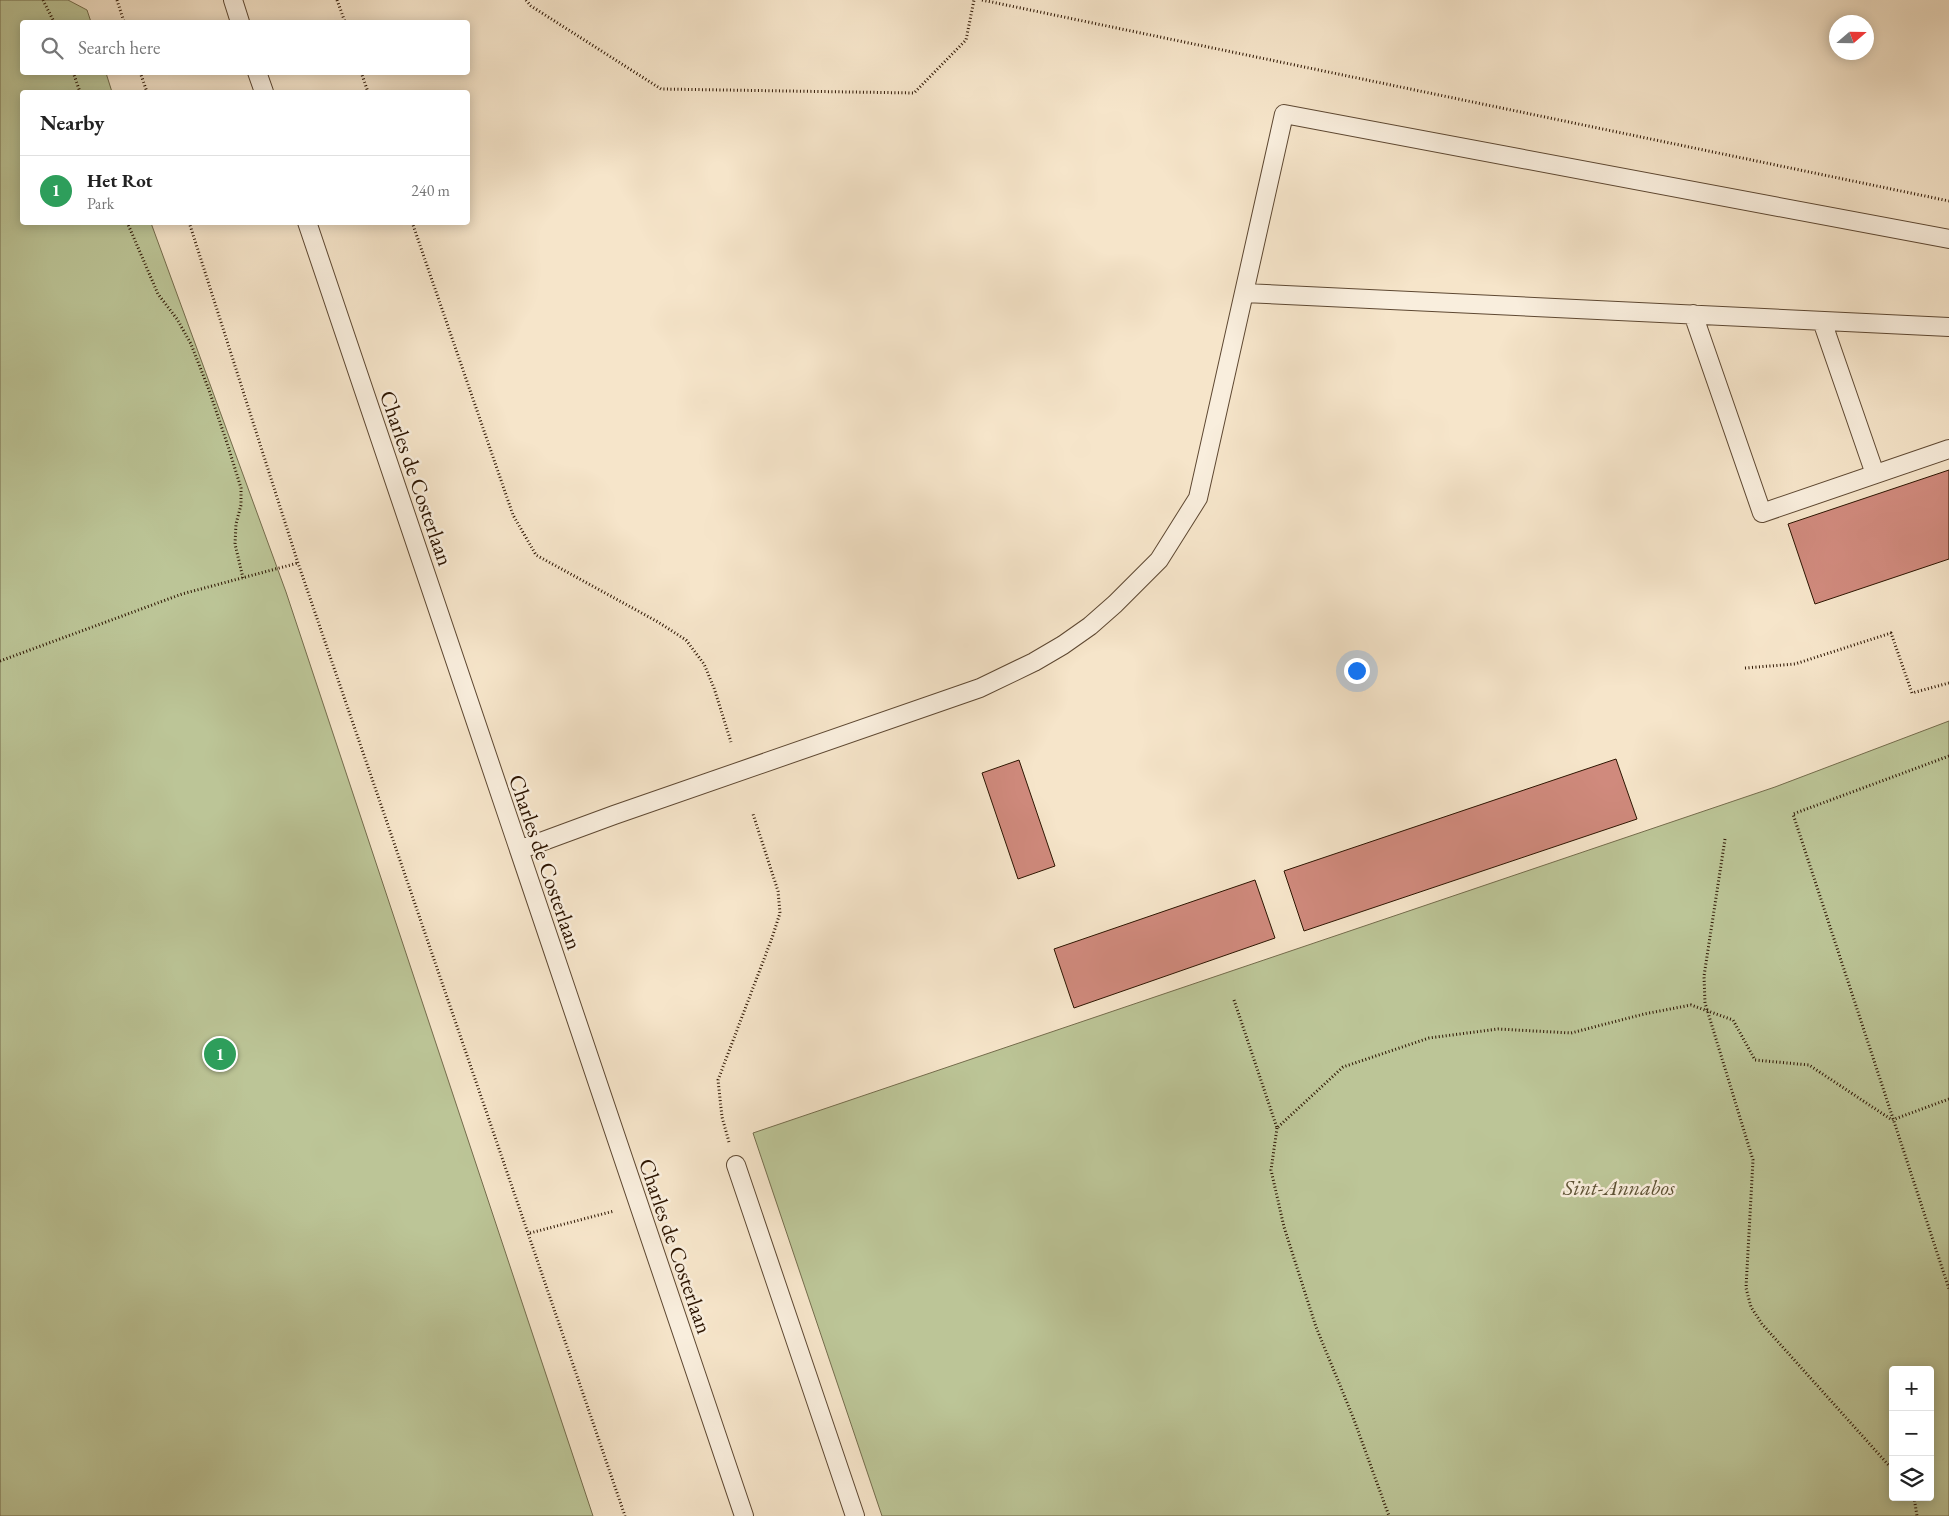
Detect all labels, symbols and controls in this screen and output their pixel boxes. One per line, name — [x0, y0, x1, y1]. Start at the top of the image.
north arrow — [1829, 15, 1874, 60]
search box — [20, 20, 470, 75]
icon: search — [38, 34, 66, 62]
text: Search here — [78, 35, 160, 60]
text: Nearby — [40, 109, 104, 136]
text: Het Rot — [87, 168, 153, 193]
text: 1 — [52, 180, 60, 201]
text: 240 m — [411, 180, 450, 201]
text: Park — [87, 193, 114, 214]
street label: Charles de Costerlaan — [373, 387, 460, 570]
your location — [1344, 658, 1370, 684]
street label: Charles de Costerlaan — [502, 771, 589, 954]
pin: 1 — [204, 1035, 236, 1073]
street label: Charles de Costerlaan — [632, 1155, 719, 1338]
park label: Sint-Annabos — [1562, 1173, 1676, 1202]
map controls — [1889, 1366, 1934, 1501]
button: + — [1889, 1366, 1934, 1411]
button: − — [1889, 1411, 1934, 1456]
button: layers — [1889, 1456, 1934, 1501]

